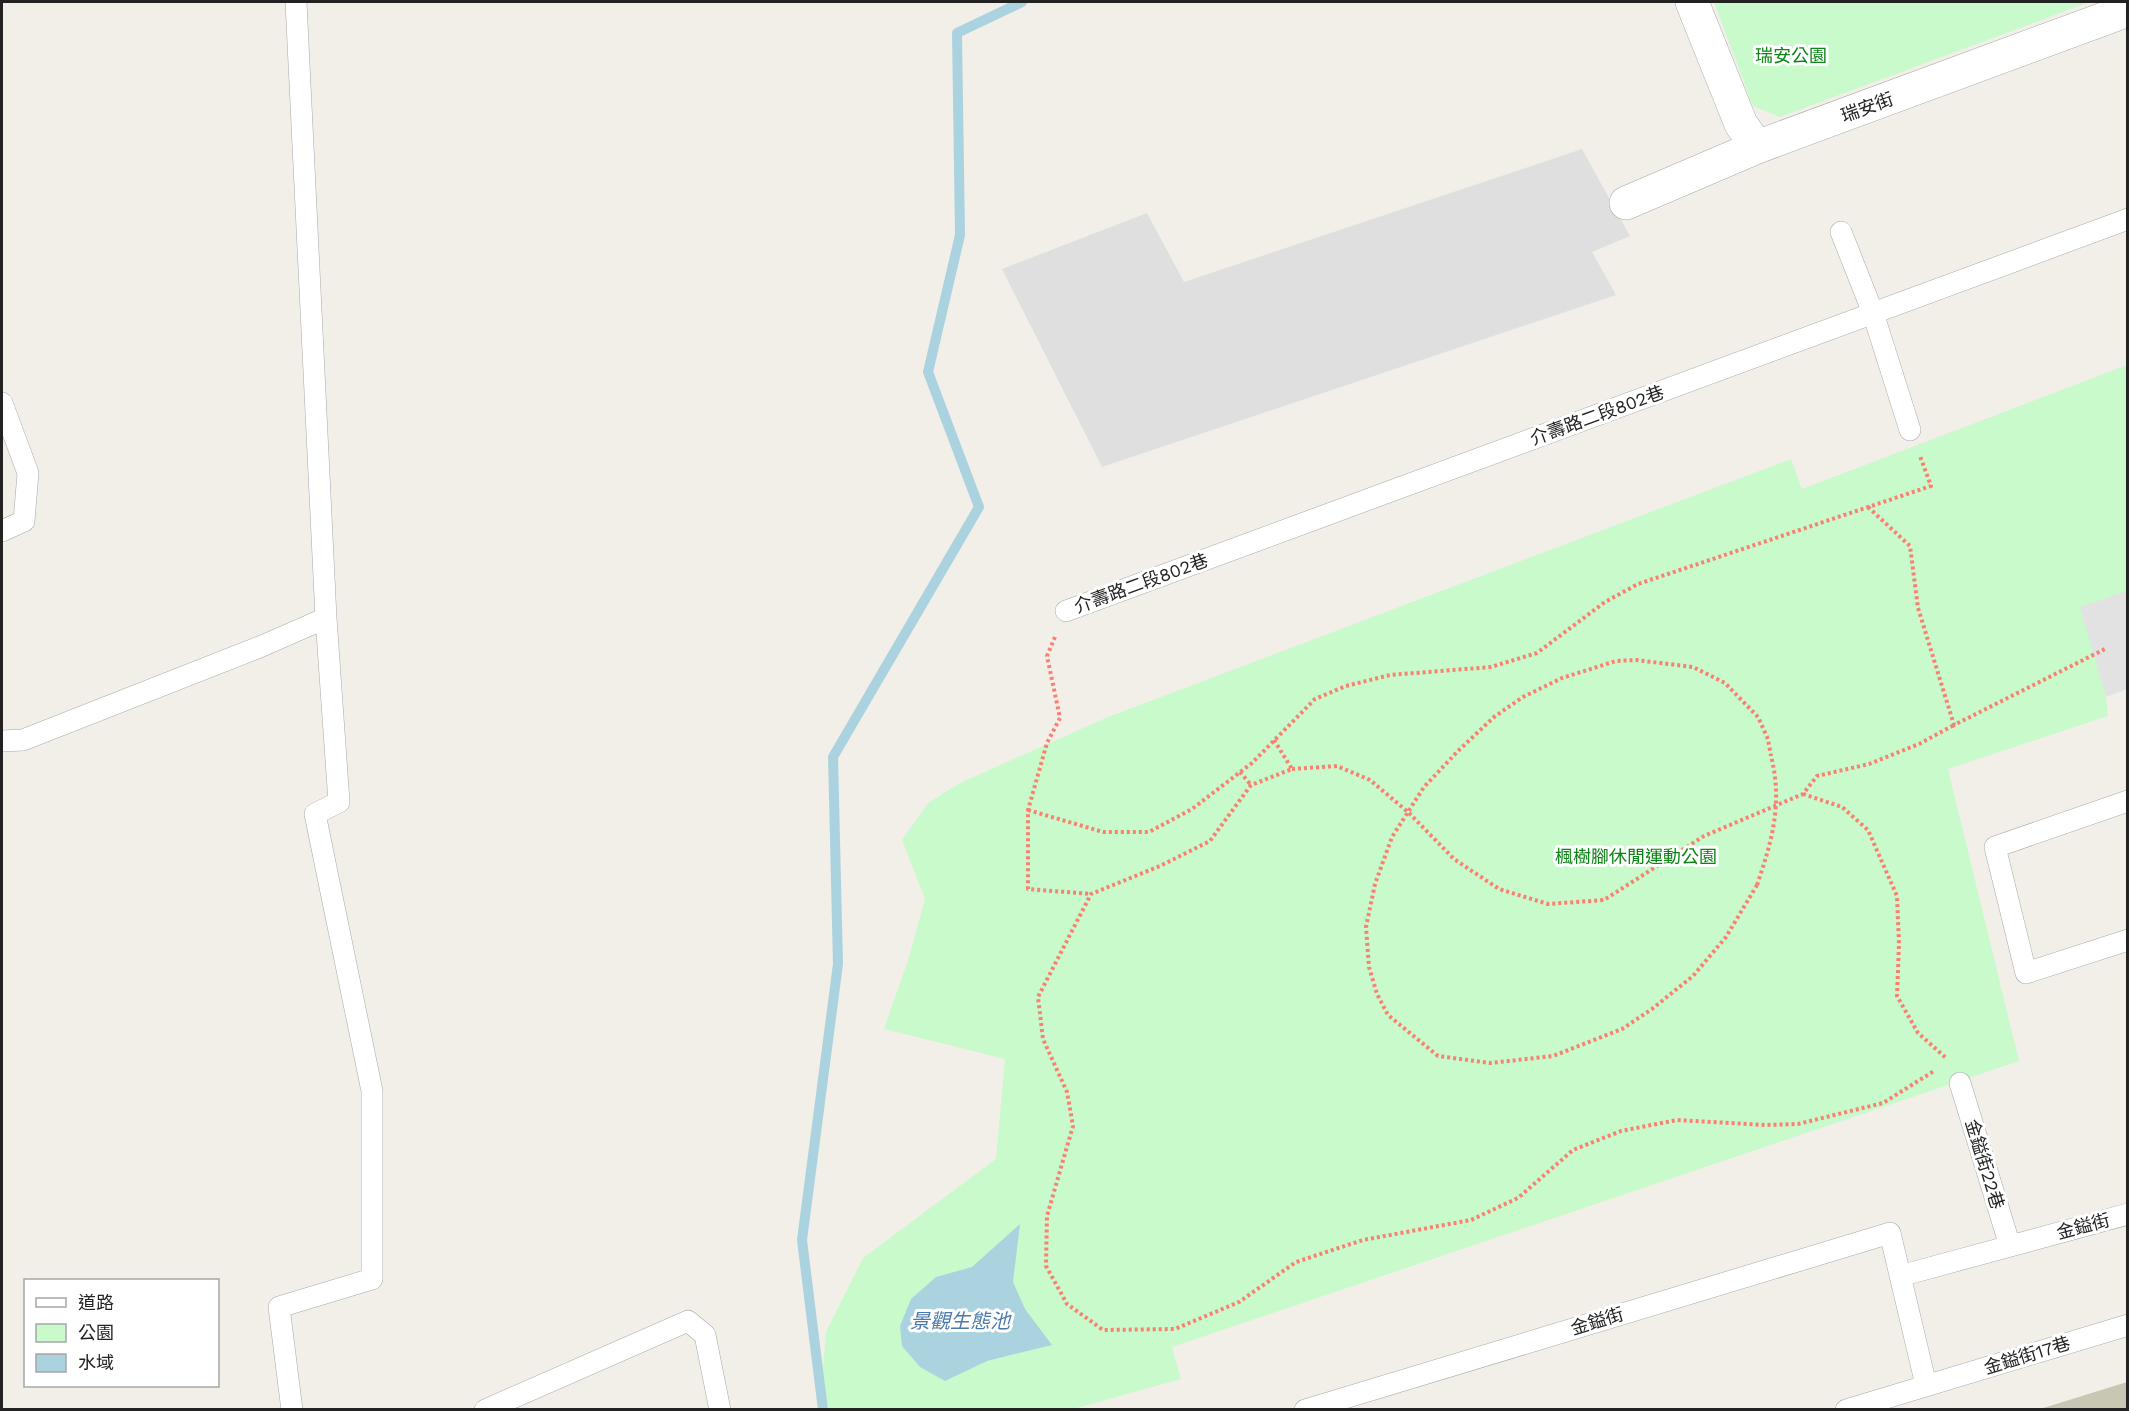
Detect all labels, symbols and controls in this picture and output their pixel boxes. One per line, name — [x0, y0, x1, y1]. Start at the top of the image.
park label: 瑞安公園 — [1755, 45, 1827, 66]
street label: 瑞安街 — [1838, 88, 1896, 126]
street label: 介壽路二段802巷 — [1527, 381, 1667, 449]
street label: 介壽路二段802巷 — [1071, 549, 1211, 617]
park label: 楓樹腳休閒運動公園 — [1555, 846, 1717, 867]
street label: 金鎰街22巷 — [1961, 1116, 2009, 1212]
street label: 金鎰街 — [2054, 1209, 2112, 1243]
legend — [24, 1279, 219, 1387]
text: 道路 — [78, 1292, 114, 1313]
street label: 金鎰街 — [1568, 1303, 1626, 1339]
water label: 景觀生態池 — [910, 1309, 1012, 1333]
text: 公園 — [78, 1322, 114, 1343]
street label: 金鎰街17巷 — [1981, 1332, 2073, 1378]
text: 水域 — [78, 1352, 114, 1373]

